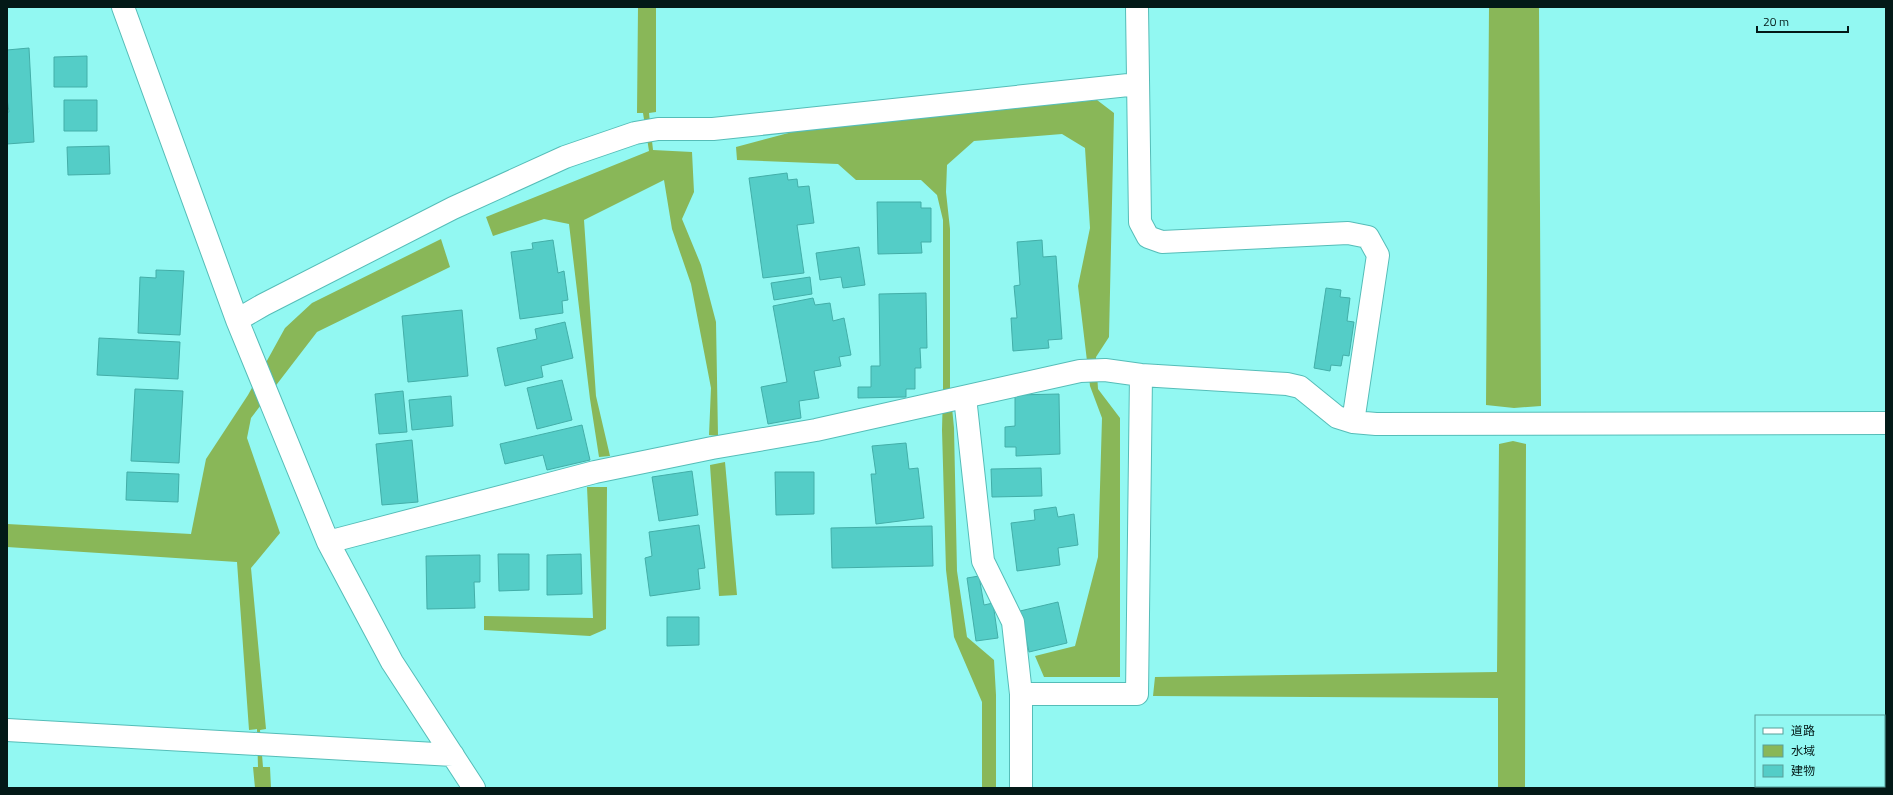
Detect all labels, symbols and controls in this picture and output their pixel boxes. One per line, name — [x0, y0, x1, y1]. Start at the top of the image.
scale bar — [1757, 8, 1848, 34]
text: 20 m — [1763, 12, 1789, 31]
legend — [1755, 715, 1885, 787]
text: 道路 — [1791, 721, 1815, 740]
text: 水域 — [1791, 741, 1815, 760]
text: 建物 — [1791, 761, 1815, 780]

